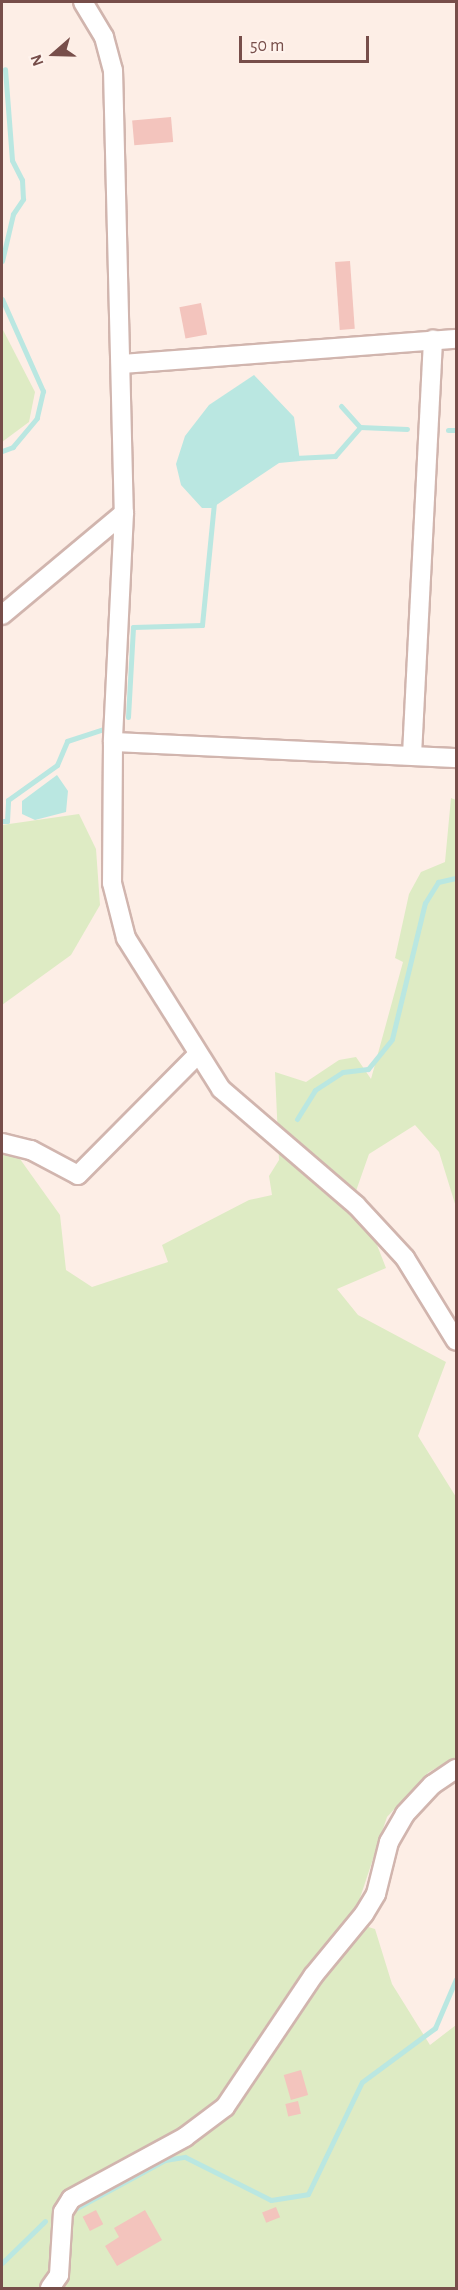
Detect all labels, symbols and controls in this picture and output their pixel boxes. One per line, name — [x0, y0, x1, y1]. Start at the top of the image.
north arrow — [24, 24, 84, 84]
scale bar — [242, 24, 372, 62]
text: 50 m — [250, 37, 284, 55]
text: N — [28, 52, 47, 68]

